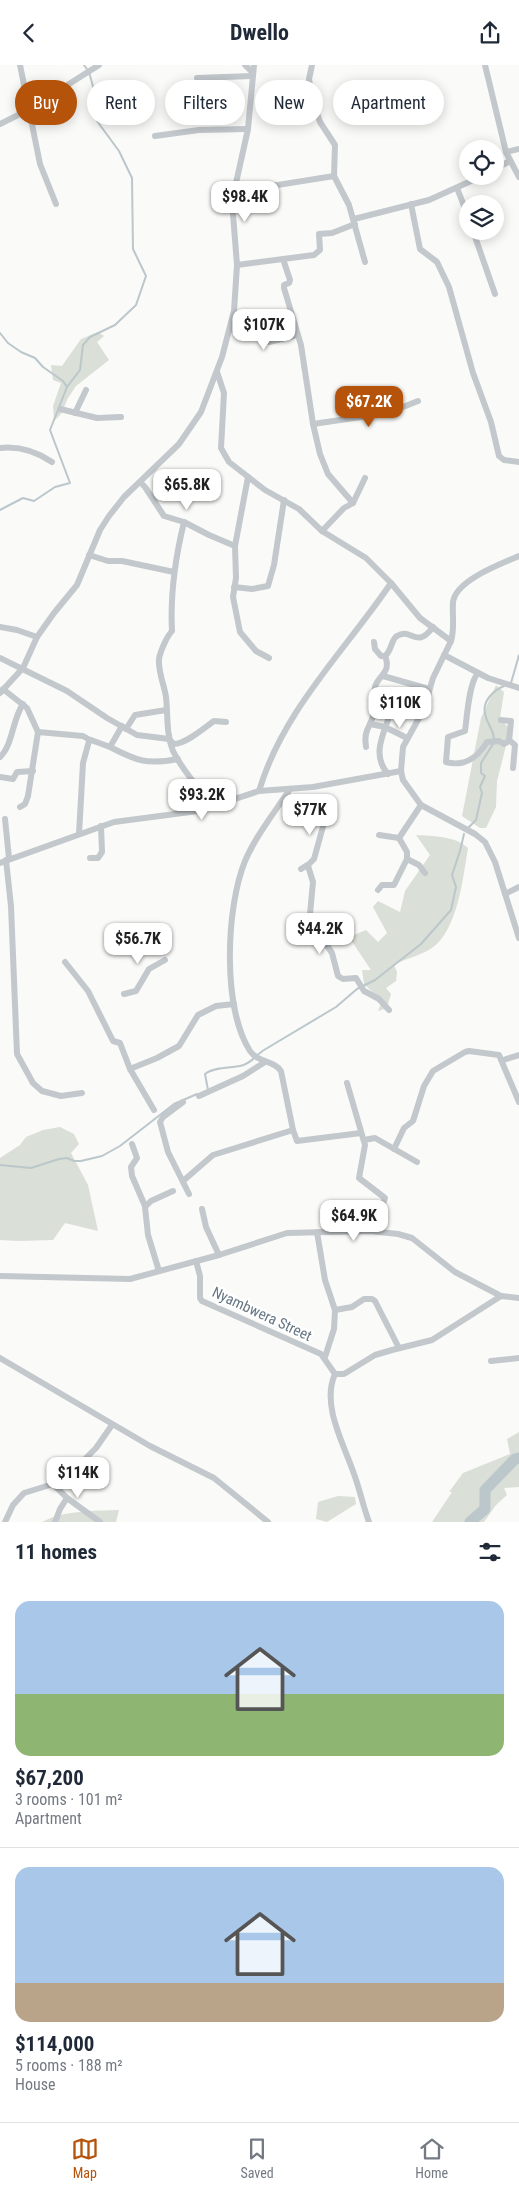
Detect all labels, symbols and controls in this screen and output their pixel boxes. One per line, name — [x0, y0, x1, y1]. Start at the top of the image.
icon: back — [15, 19, 43, 47]
icon: share — [476, 19, 504, 47]
text: Dwello — [230, 20, 289, 45]
chip: Buy — [15, 80, 77, 125]
chip: Rent — [87, 80, 155, 125]
chip: Filters — [165, 80, 245, 125]
chip: New — [255, 80, 323, 125]
chip: Apartment — [333, 80, 444, 125]
map controls — [459, 140, 504, 240]
button: locate — [459, 140, 504, 185]
pin: $98.4K — [204, 181, 286, 223]
text: $98.4K — [222, 187, 268, 206]
button: layers — [459, 195, 504, 240]
pin: $107K — [229, 309, 299, 351]
text: $107K — [243, 315, 285, 334]
pin: $67.2K — [328, 385, 410, 428]
text: $67.2K — [346, 392, 392, 411]
pin: $65.8K — [146, 469, 228, 511]
text: $65.8K — [164, 475, 210, 494]
pin: $110K — [365, 687, 435, 729]
text: $110K — [379, 693, 421, 712]
pin: $93.2K — [161, 779, 243, 821]
text: $93.2K — [179, 785, 225, 804]
pin: $77K — [280, 793, 340, 836]
text: $77K — [293, 800, 327, 819]
pin: $44.2K — [279, 913, 361, 955]
text: $44.2K — [297, 919, 343, 938]
pin: $56.7K — [97, 923, 179, 965]
text: $56.7K — [115, 929, 161, 948]
pin: $64.9K — [313, 1199, 395, 1242]
text: $64.9K — [331, 1206, 377, 1225]
street label: Nyambwera Street — [209, 1283, 315, 1345]
pin: $114K — [43, 1457, 113, 1499]
text: $114K — [57, 1463, 99, 1482]
icon: filters — [476, 1538, 504, 1566]
text: 11 homes — [15, 1540, 97, 1564]
icon: home — [215, 1634, 305, 1724]
text: $67,200 — [15, 1766, 84, 1790]
text: 3 rooms · 101 m² — [15, 1790, 123, 1809]
text: Apartment — [15, 1809, 82, 1828]
icon: home — [215, 1899, 305, 1989]
text: $114,000 — [15, 2032, 94, 2056]
text: 5 rooms · 188 m² — [15, 2056, 123, 2075]
text: House — [15, 2075, 55, 2094]
tab: Map — [71, 2135, 99, 2181]
tab: Saved — [240, 2135, 274, 2181]
tab: Home — [415, 2135, 448, 2181]

